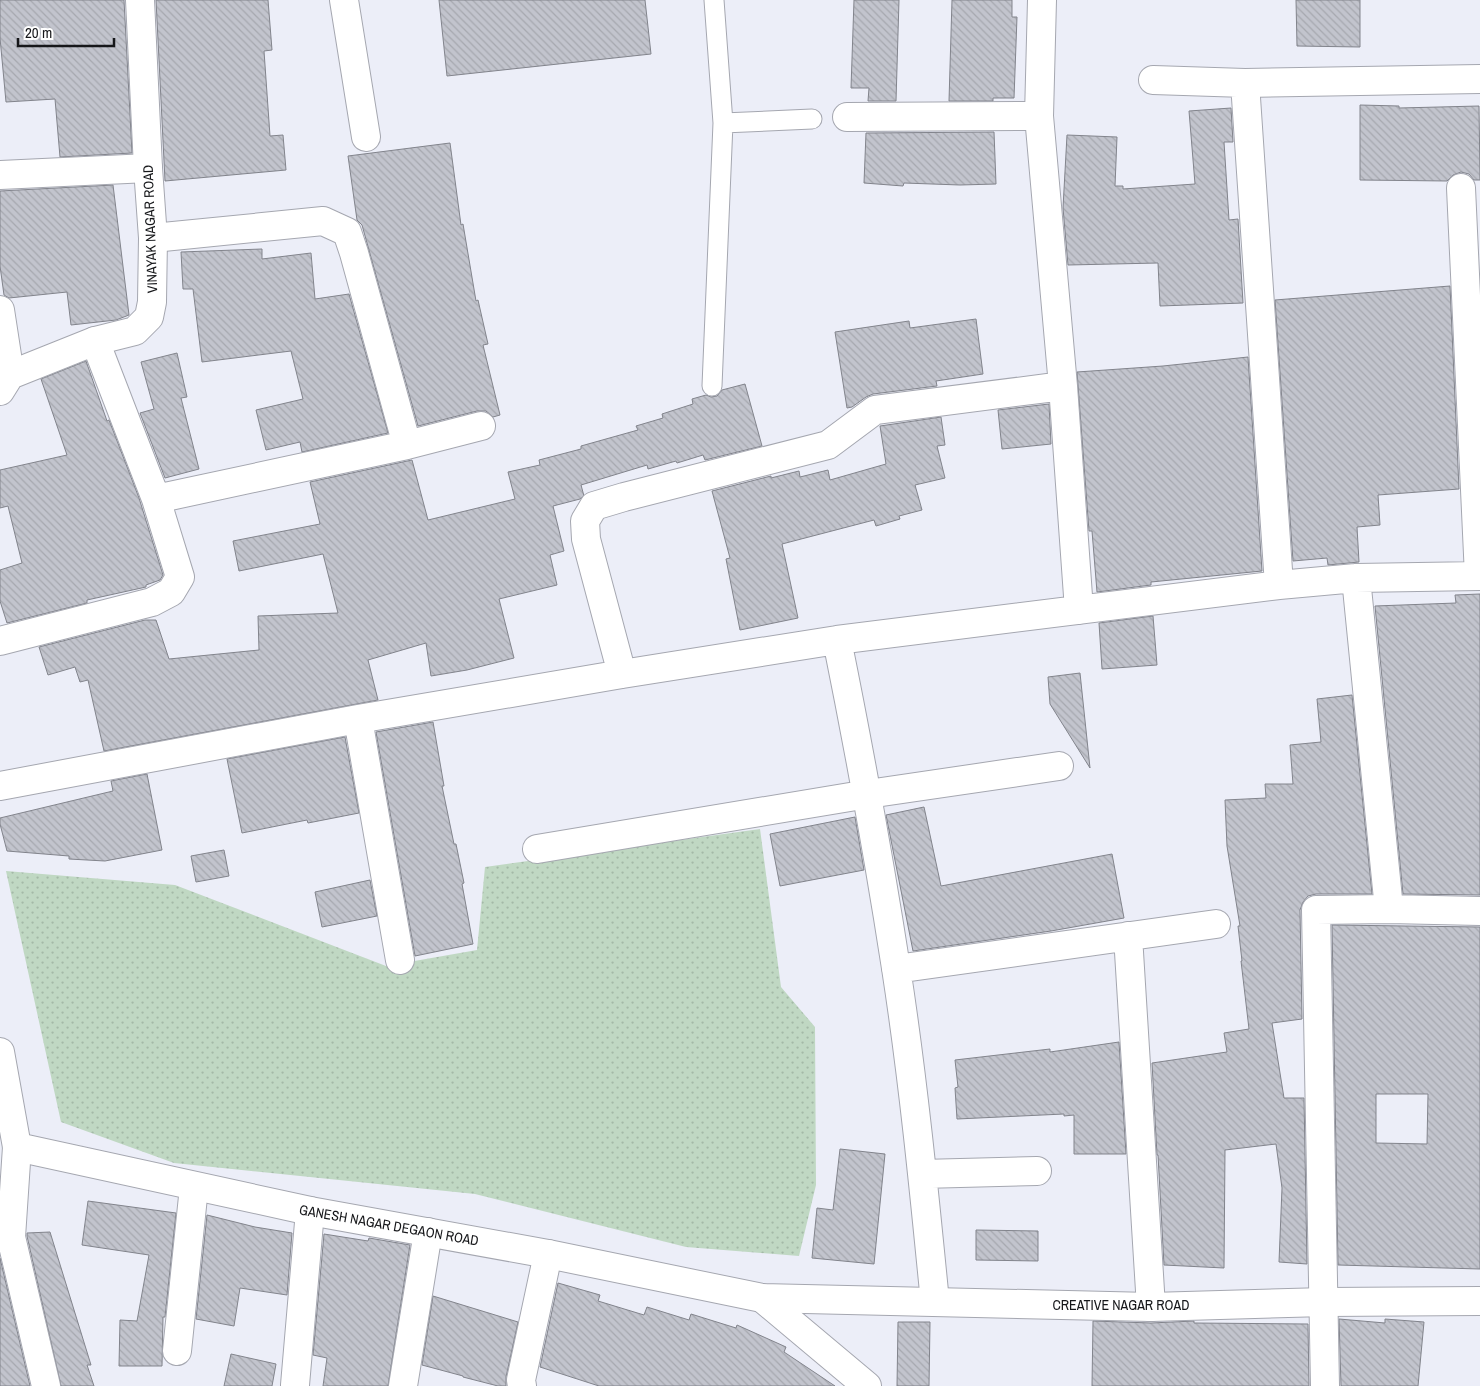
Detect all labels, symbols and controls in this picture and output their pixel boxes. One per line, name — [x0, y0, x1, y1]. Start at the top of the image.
scale bar — [18, 15, 114, 47]
text: 20 m — [25, 22, 52, 43]
street label: VINAYAK NAGAR ROAD — [139, 164, 161, 294]
street label: GANESH NAGAR DEGAON ROAD — [298, 1200, 480, 1250]
street label: CREATIVE NAGAR ROAD — [1053, 1296, 1189, 1314]

